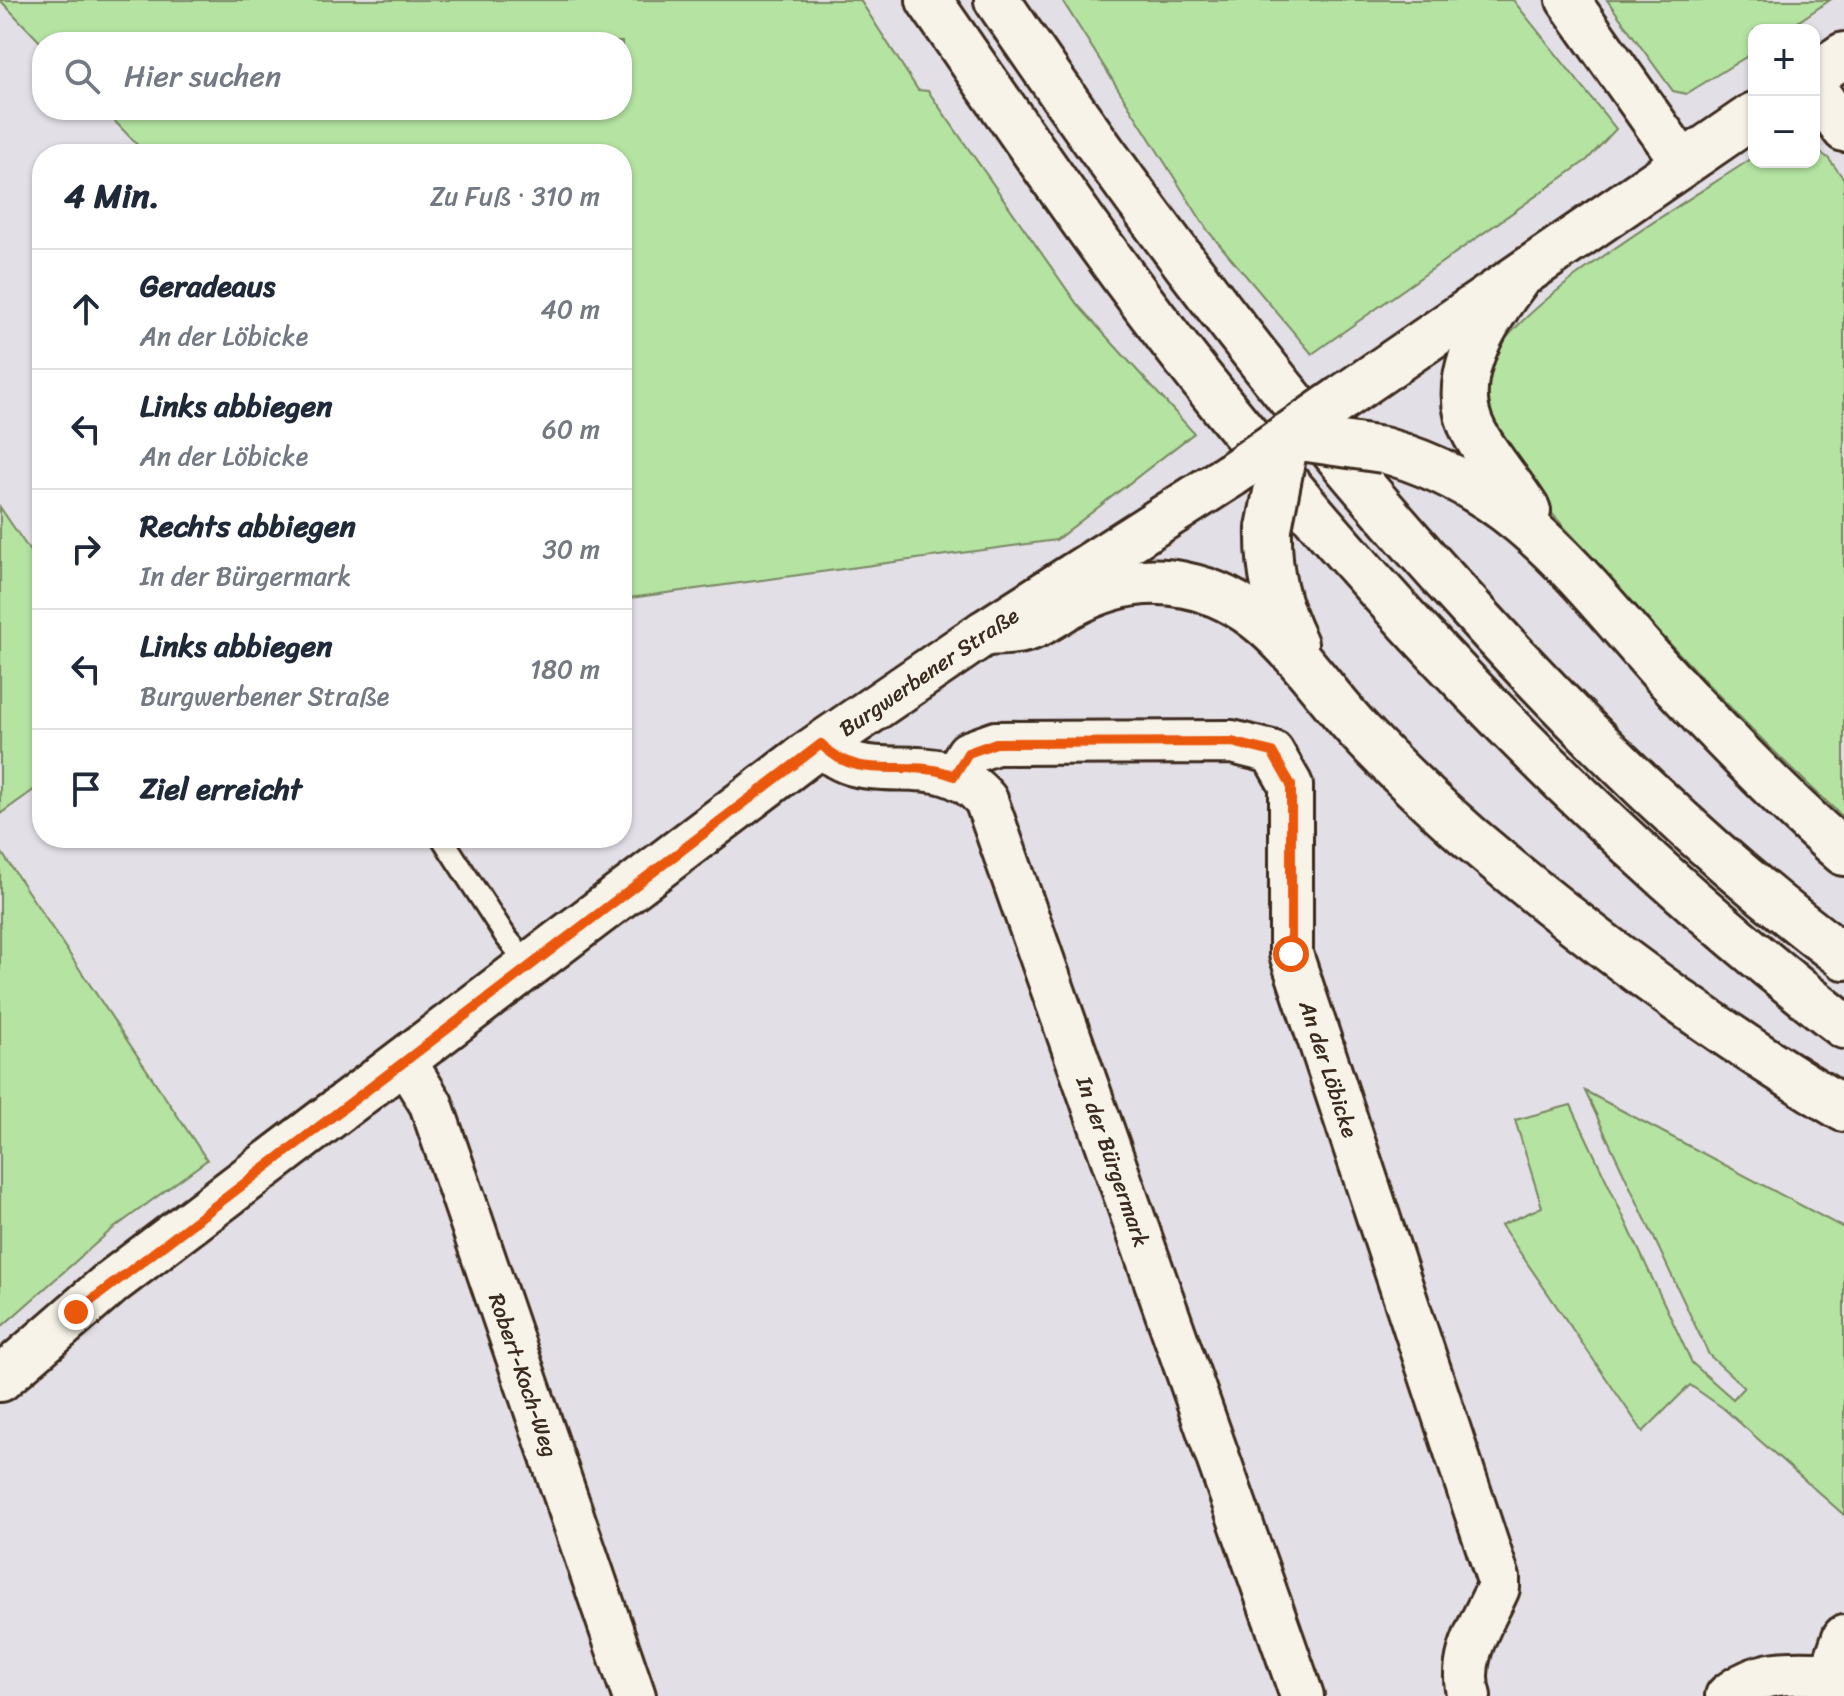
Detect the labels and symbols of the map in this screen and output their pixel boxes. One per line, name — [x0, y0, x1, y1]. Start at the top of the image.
street label: Burgwerbener Straße — [830, 596, 1027, 747]
route start — [1273, 936, 1309, 972]
street label: An der Löbicke — [1288, 994, 1370, 1143]
street label: In der Bürgermark — [1065, 1070, 1162, 1252]
street label: Robert-Koch-Weg — [478, 1287, 570, 1462]
route end — [58, 1294, 94, 1330]

